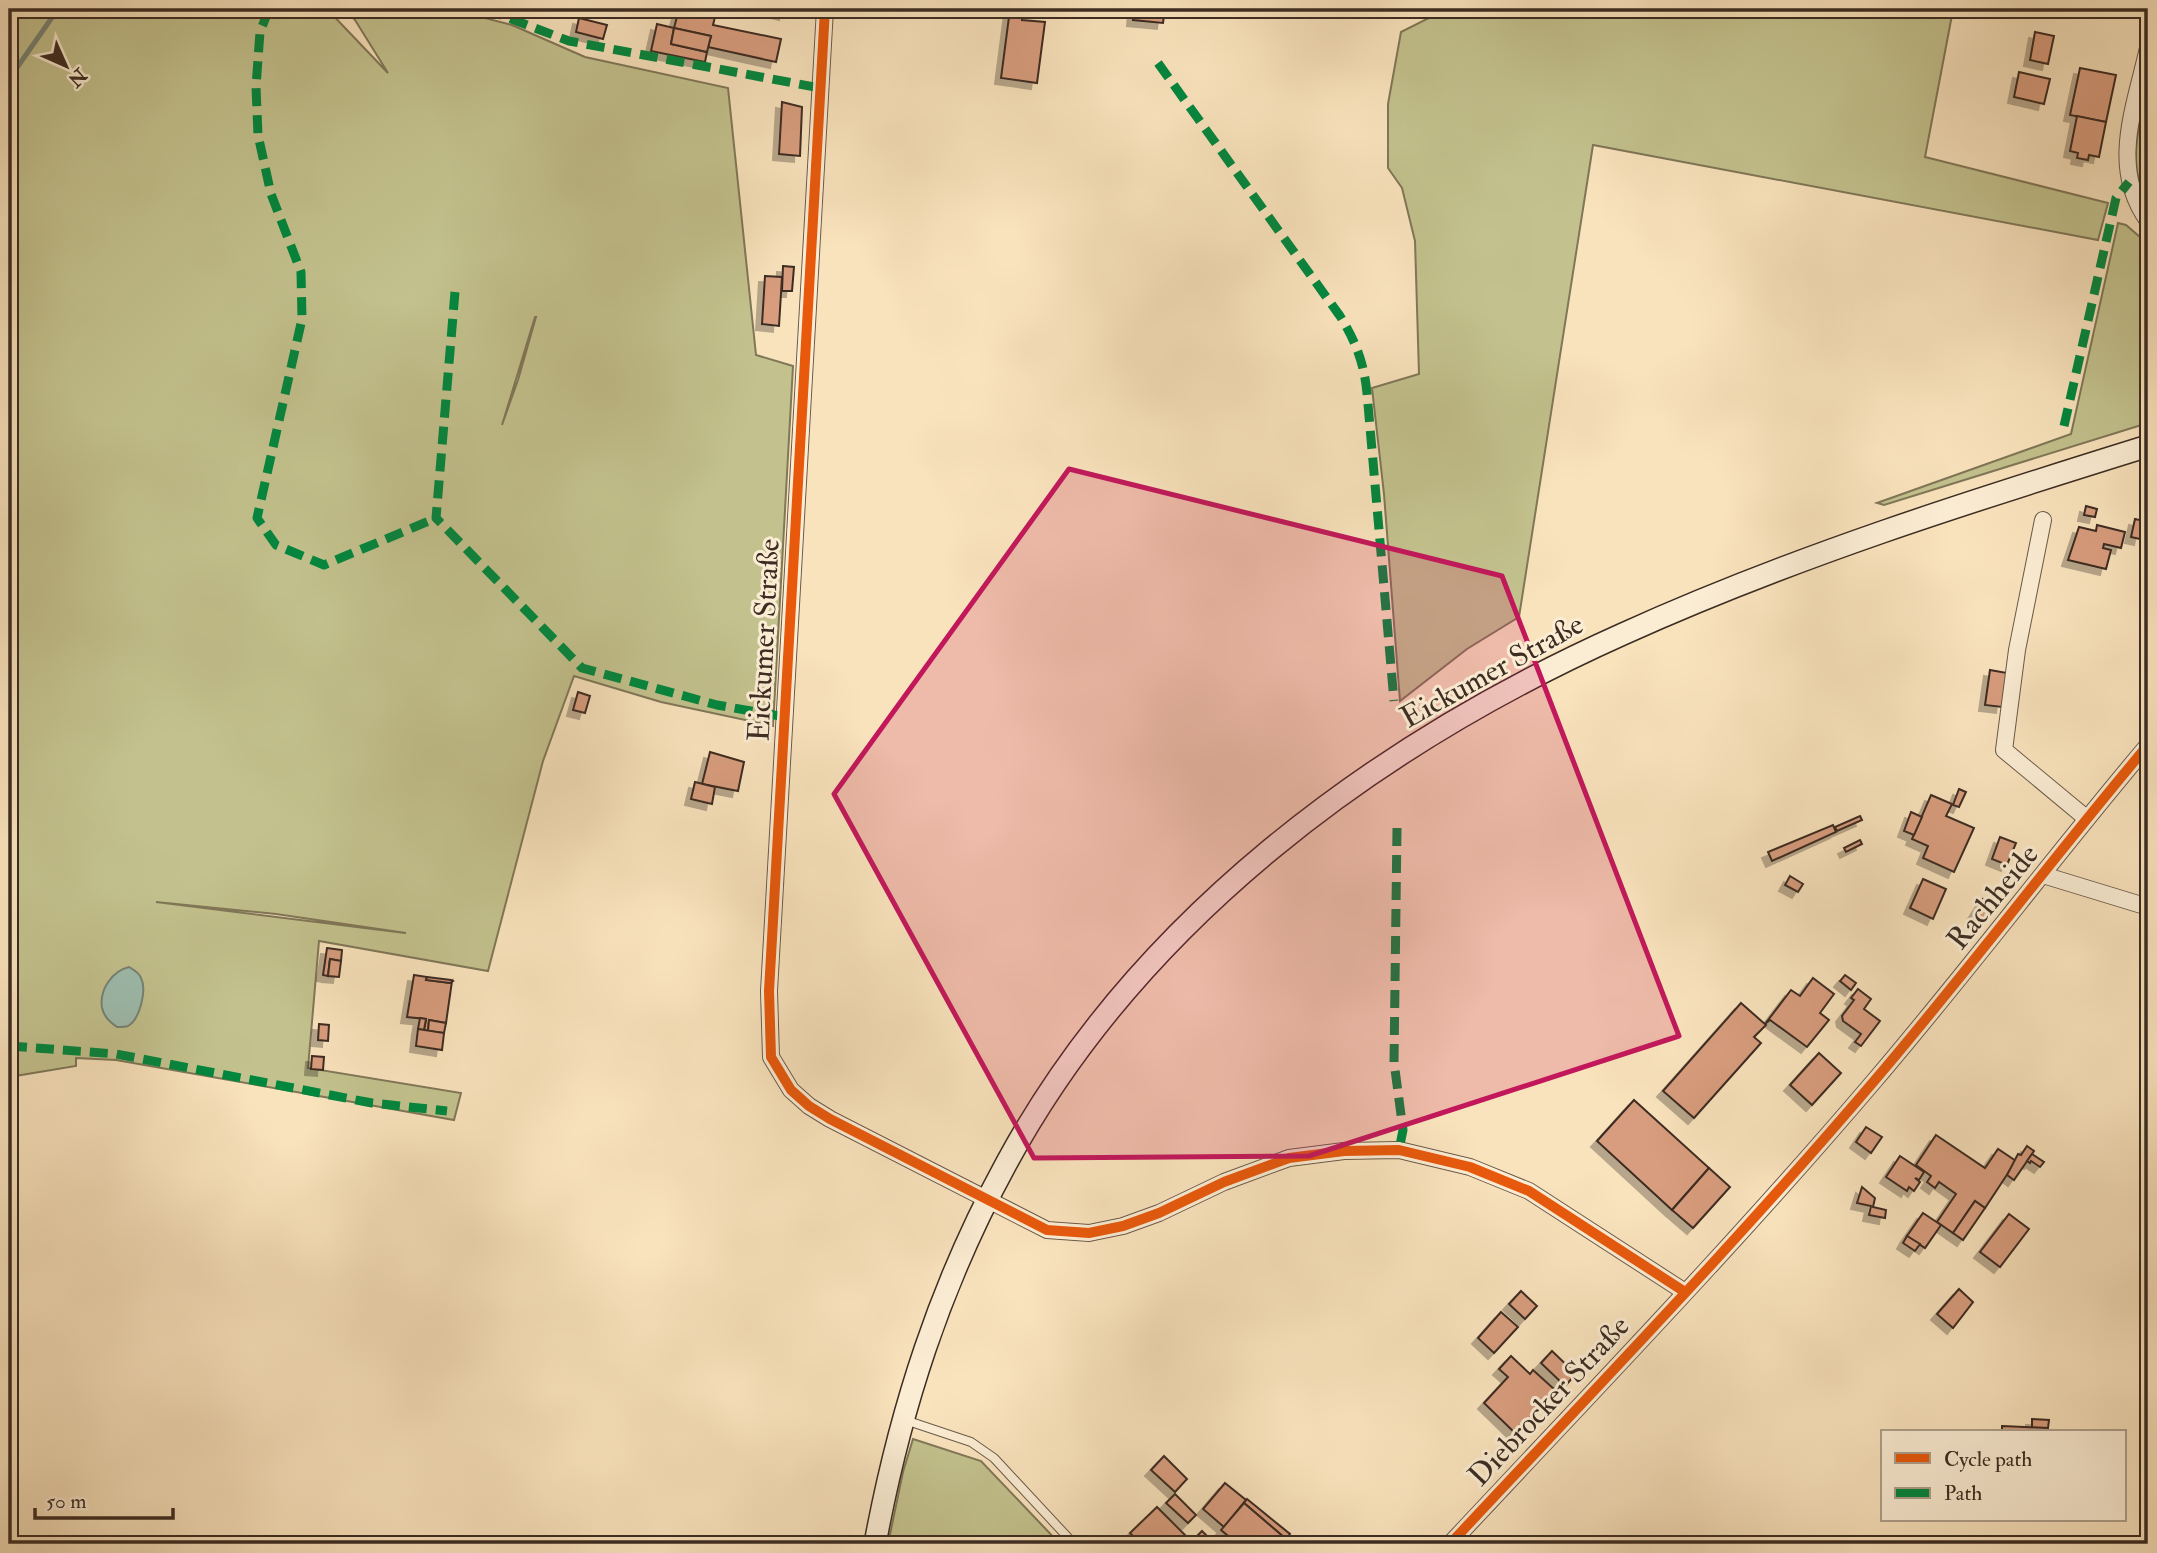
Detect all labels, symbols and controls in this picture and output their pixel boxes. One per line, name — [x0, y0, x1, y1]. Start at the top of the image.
north arrow — [32, 32, 102, 102]
text: N — [62, 62, 93, 93]
street label: Eickumer Straße — [740, 538, 788, 742]
street label: Eickumer Straße — [1394, 606, 1590, 736]
street label: Rachheide — [1939, 837, 2047, 957]
street label: Diebrocker Straße — [1461, 1308, 1637, 1494]
legend — [1881, 1430, 2126, 1522]
text: Cycle path — [1944, 1446, 2032, 1473]
scale bar — [35, 1476, 173, 1520]
text: Path — [1944, 1480, 1982, 1507]
text: 50 m — [46, 1488, 87, 1515]

